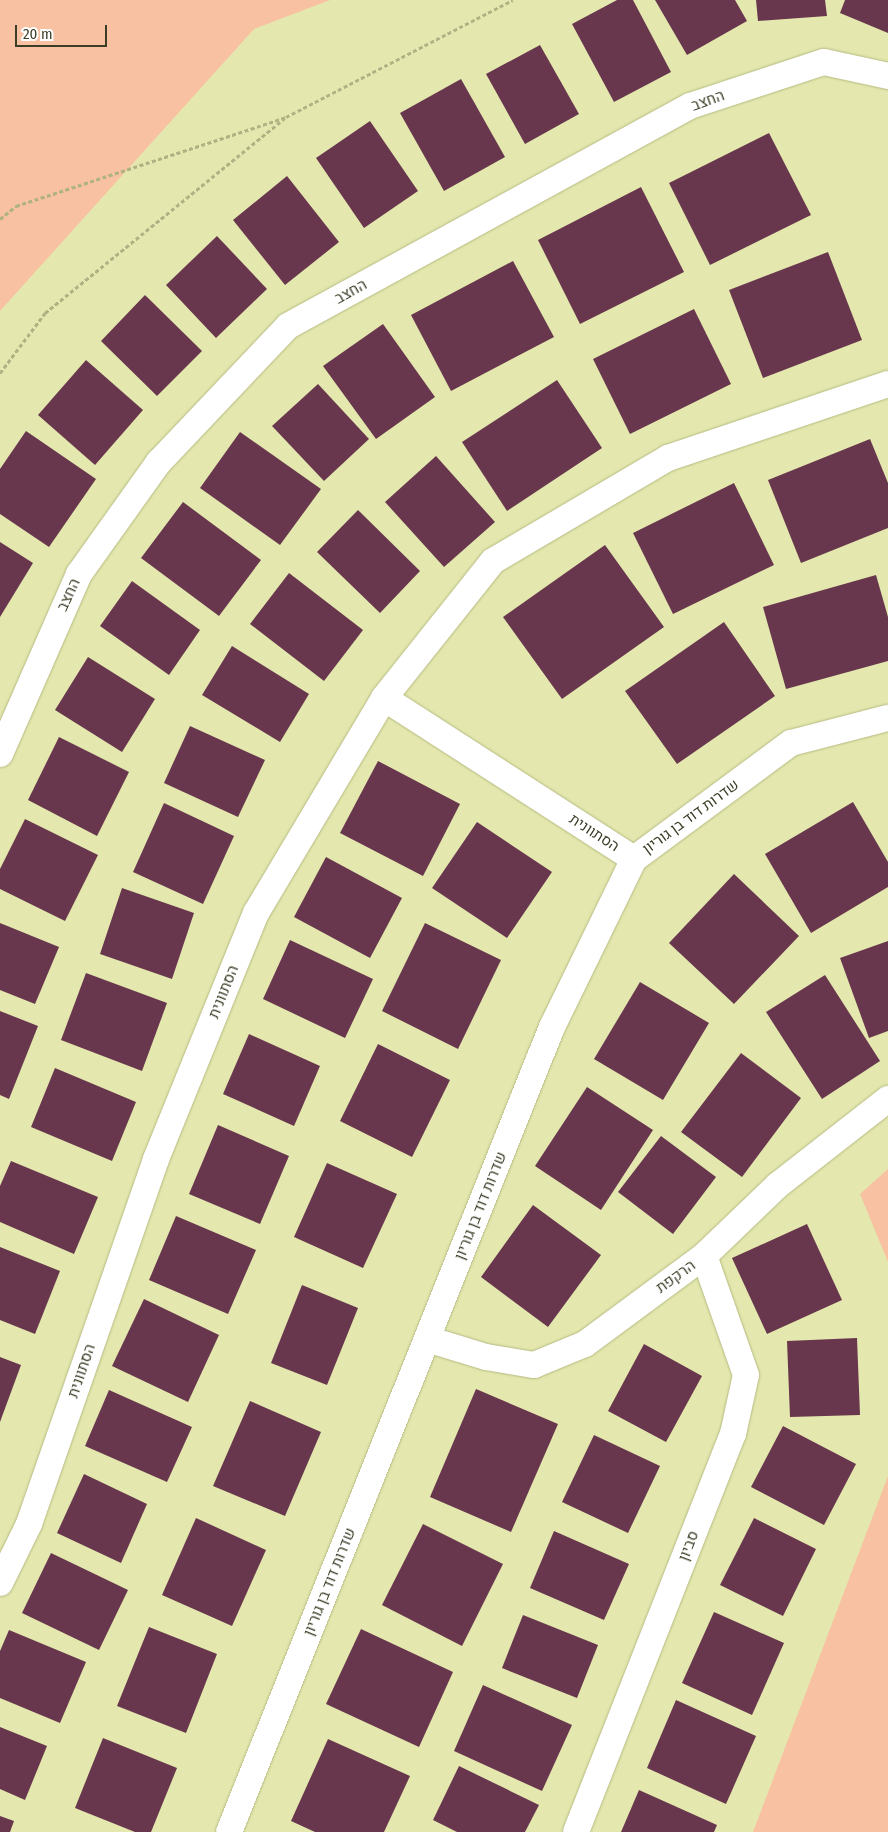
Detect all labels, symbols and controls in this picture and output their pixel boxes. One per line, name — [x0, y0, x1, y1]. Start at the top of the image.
scale bar — [18, 15, 110, 47]
text: 20 m — [23, 25, 53, 43]
street label: החצב — [689, 87, 727, 115]
street label: החצב — [332, 276, 370, 308]
street label: החצב — [54, 576, 84, 614]
street label: שדרות דוד בן גוריון — [639, 776, 743, 858]
street label: הסתוונית — [566, 810, 622, 856]
street label: הסתוונית — [205, 963, 243, 1021]
street label: שדרות דוד בן גוריון — [451, 1150, 511, 1262]
street label: הרקפת — [653, 1257, 699, 1297]
street label: הסתוונית — [64, 1342, 100, 1400]
street label: שדרות דוד בן גוריון — [300, 1526, 360, 1638]
street label: סביון — [675, 1528, 703, 1564]

